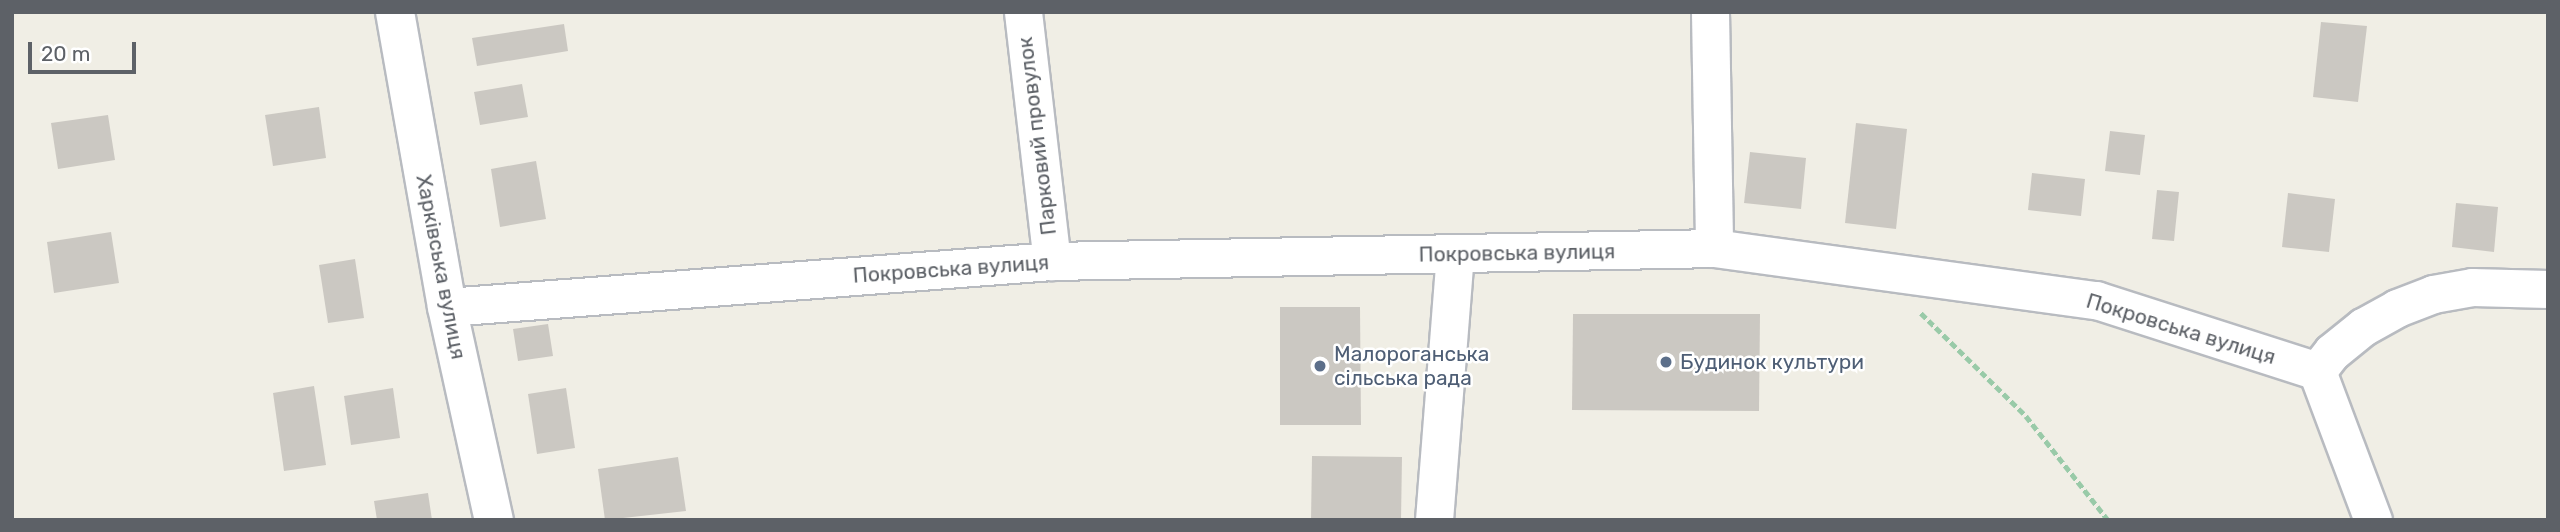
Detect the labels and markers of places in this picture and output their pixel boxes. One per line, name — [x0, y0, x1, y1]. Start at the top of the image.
place label: Малороганська сільська рада — [1334, 341, 1489, 391]
place label: Будинок культури — [1680, 349, 1864, 375]
marker: Будинок культури — [1658, 354, 1674, 370]
marker: Малороганська сільська рада — [1312, 358, 1328, 374]

